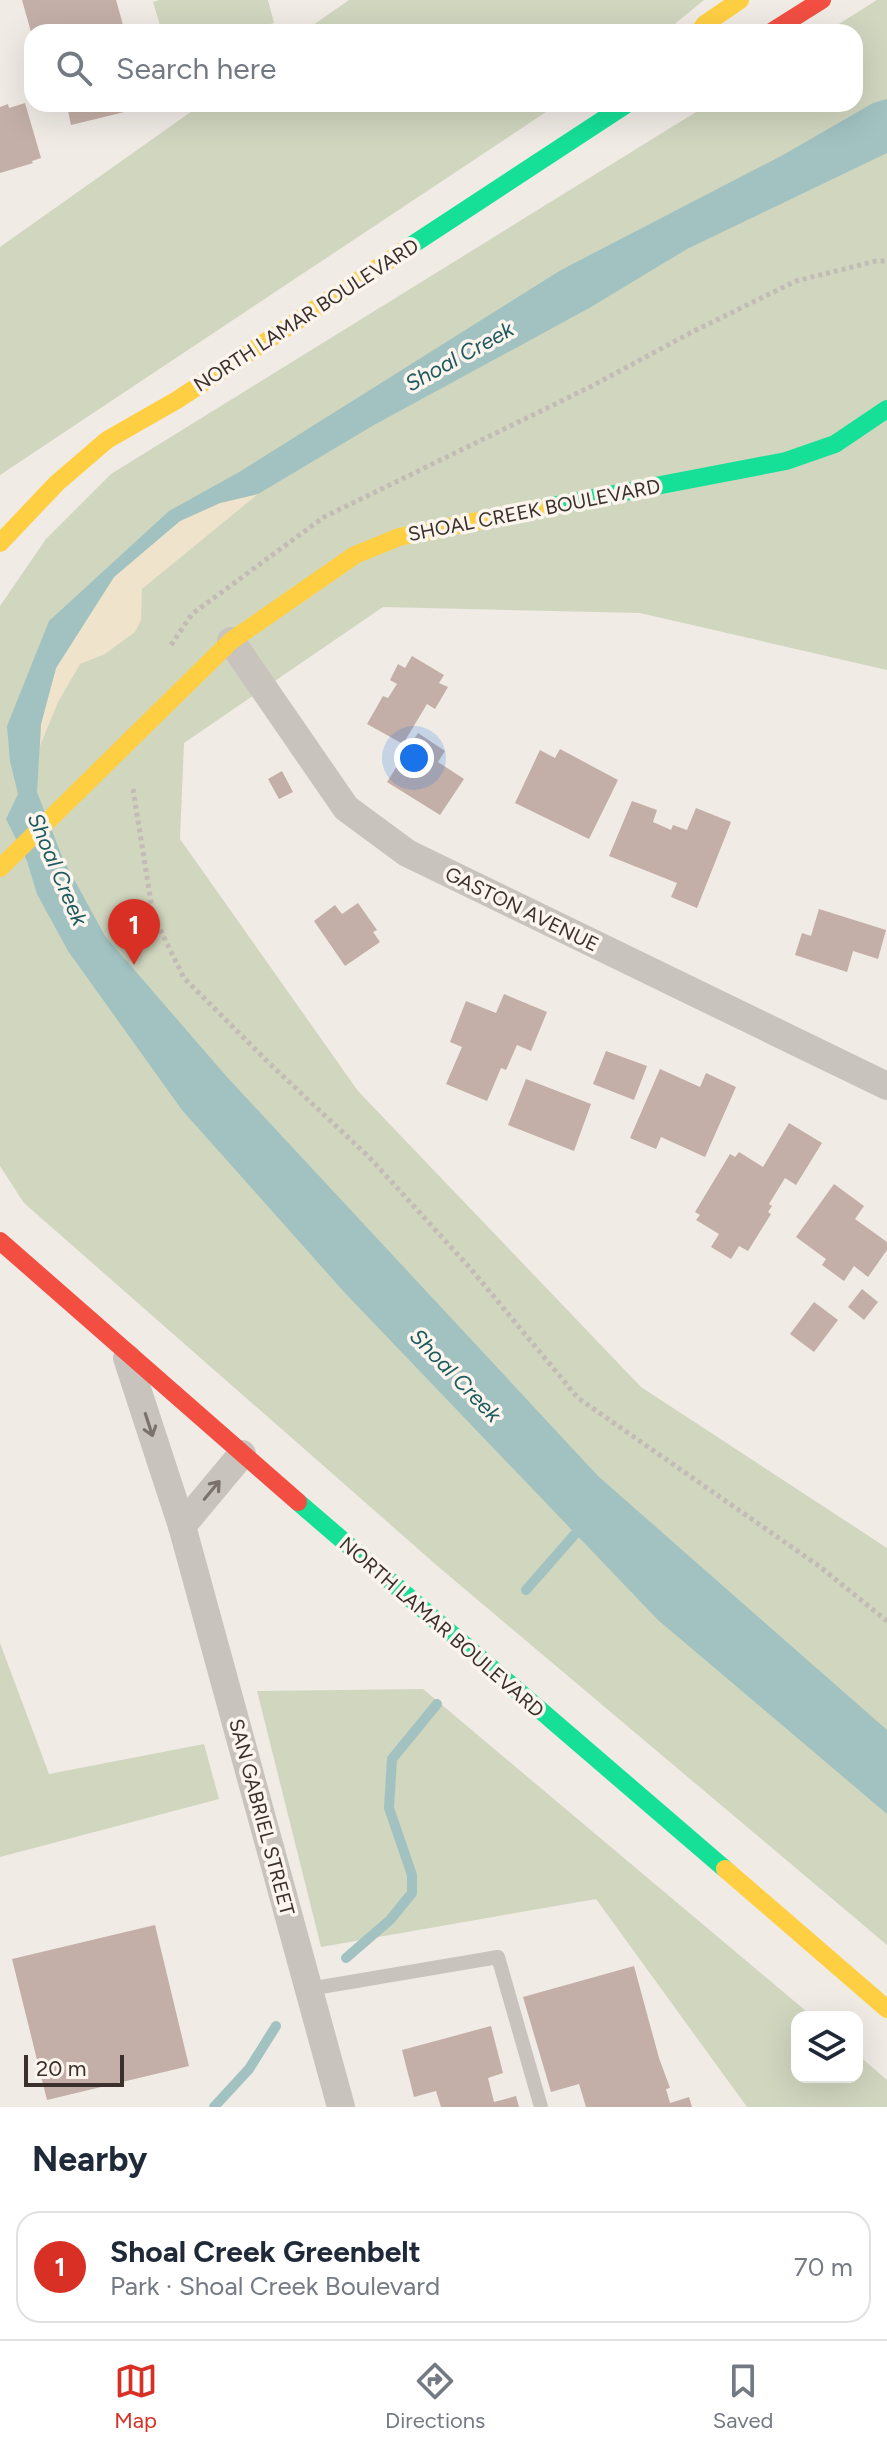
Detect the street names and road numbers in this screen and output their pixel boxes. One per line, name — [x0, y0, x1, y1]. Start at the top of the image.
street label: NORTH LAMAR BOULEVARD — [189, 233, 423, 397]
street label: SHOAL CREEK BOULEVARD — [406, 474, 662, 546]
street label: GASTON AVENUE — [441, 861, 603, 957]
street label: NORTH LAMAR BOULEVARD — [335, 1532, 549, 1722]
street label: SAN GABRIEL STREET — [224, 1716, 300, 1918]

